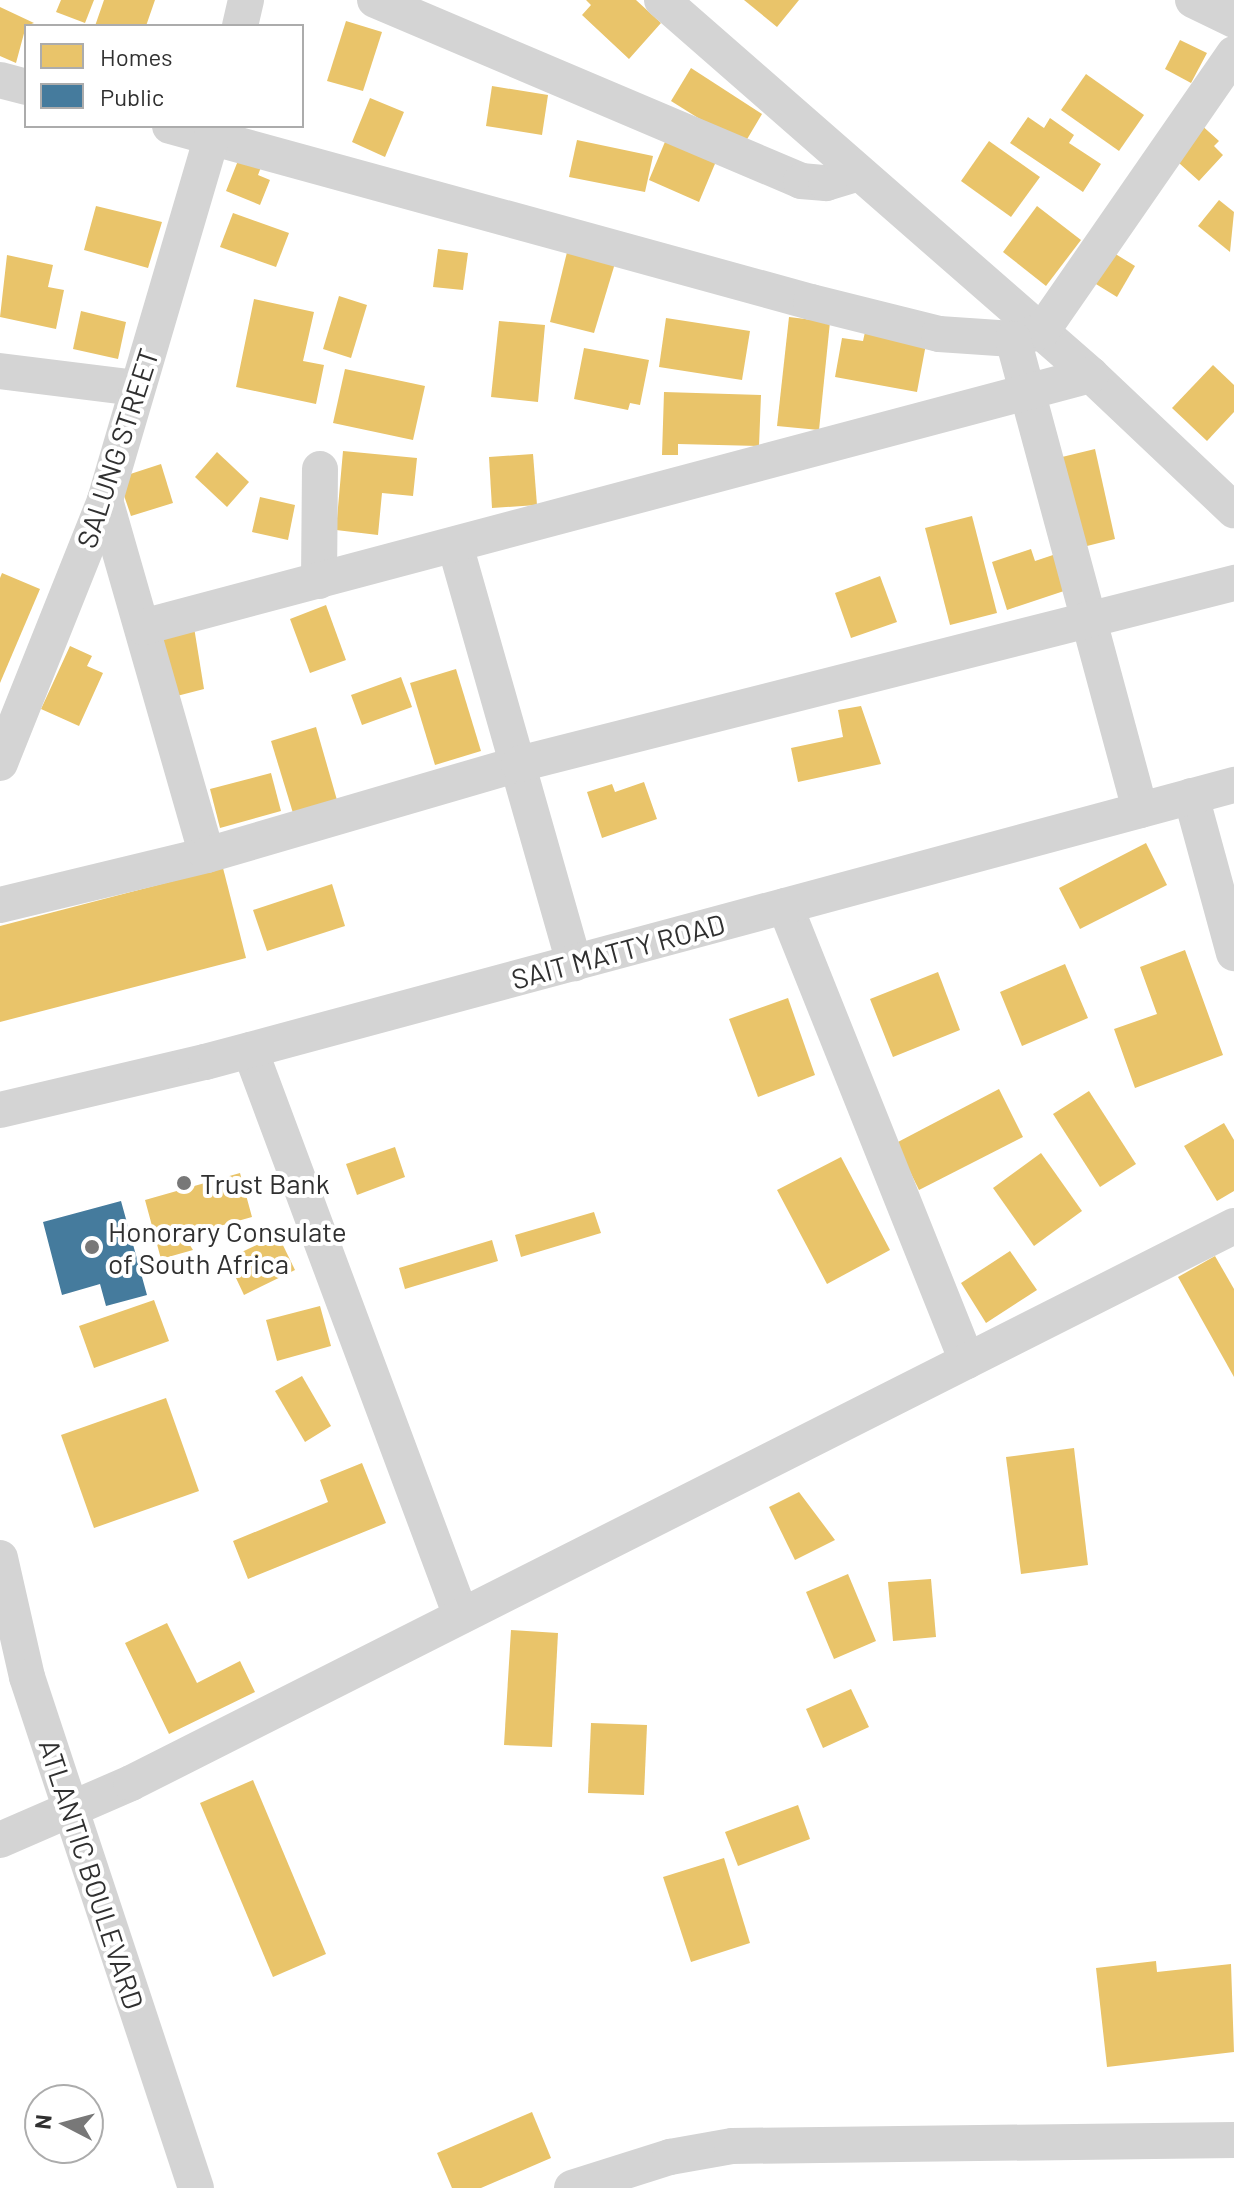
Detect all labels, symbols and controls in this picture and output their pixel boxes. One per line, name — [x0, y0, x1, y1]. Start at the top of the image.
legend — [24, 24, 304, 128]
text: Homes — [100, 42, 173, 71]
text: Public — [100, 82, 164, 111]
street label: SALUNG STREET — [69, 344, 165, 552]
street label: SAIT MATTY ROAD — [508, 906, 728, 996]
place label: Trust Bank — [200, 1166, 330, 1200]
marker: Trust Bank — [175, 1174, 193, 1192]
place label: Honorary Consulate of South Africa — [108, 1214, 347, 1280]
marker: Honorary Consulate of South Africa — [83, 1238, 101, 1256]
street label: ATLANTIC BOULEVARD — [33, 1735, 151, 2013]
north arrow — [24, 2084, 104, 2164]
text: N — [28, 2113, 56, 2130]

